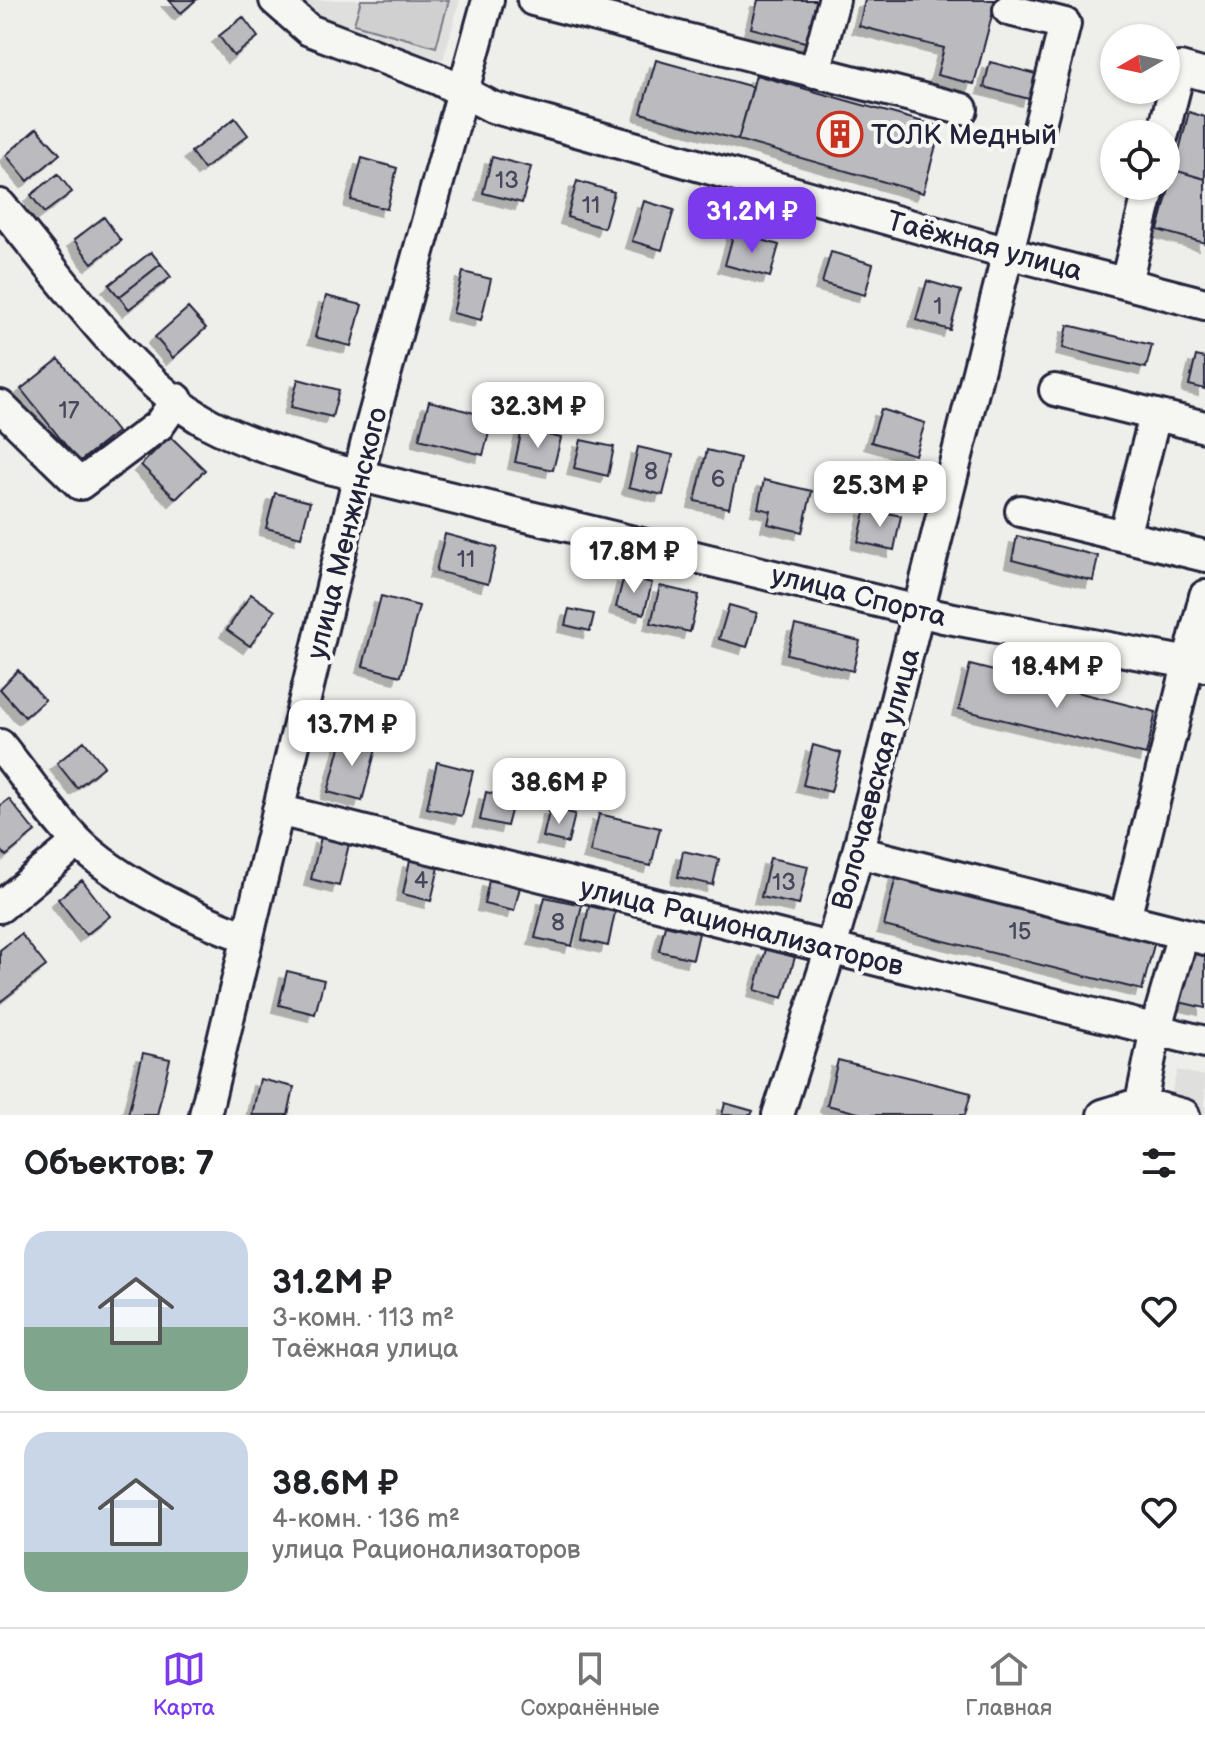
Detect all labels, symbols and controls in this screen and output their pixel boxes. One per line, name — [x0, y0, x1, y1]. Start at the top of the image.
north arrow — [1100, 24, 1180, 104]
map controls — [1100, 24, 1180, 200]
building icon: ТОЛК Медный — [816, 110, 864, 158]
place label: ТОЛК Медный — [871, 119, 1057, 152]
button: locate — [1100, 120, 1180, 200]
house number: 13 — [495, 166, 519, 195]
pin: 31.2M ₽ — [678, 187, 826, 255]
house number: 11 — [582, 191, 600, 220]
text: 31.2M ₽ — [706, 197, 798, 228]
street label: Таёжная улица — [883, 205, 1086, 288]
house number: 1 — [933, 292, 943, 321]
pin: 32.3M ₽ — [464, 382, 612, 450]
text: 32.3M ₽ — [490, 392, 586, 423]
house number: 17 — [58, 396, 80, 425]
street label: улица Менжинского — [300, 404, 395, 663]
house number: 8 — [644, 457, 658, 486]
pin: 25.3M ₽ — [806, 461, 954, 529]
house number: 6 — [711, 465, 725, 494]
text: 25.3M ₽ — [832, 471, 928, 502]
pin: 17.8M ₽ — [560, 527, 708, 595]
text: 17.8M ₽ — [588, 537, 680, 568]
house number: 11 — [457, 545, 475, 574]
street label: улица Спорта — [768, 559, 950, 634]
pin: 18.4M ₽ — [983, 642, 1131, 710]
street label: Волочаевская улица — [826, 645, 927, 914]
text: 18.4M ₽ — [1011, 652, 1103, 683]
pin: 13.7M ₽ — [278, 700, 426, 768]
text: 13.7M ₽ — [307, 710, 397, 741]
pin: 38.6M ₽ — [485, 758, 633, 826]
text: 38.6M ₽ — [511, 768, 607, 799]
house number: 4 — [414, 866, 429, 895]
house number: 13 — [772, 868, 796, 897]
street label: улица Рационализаторов — [577, 871, 907, 984]
house number: 8 — [551, 908, 565, 937]
house number: 15 — [1008, 917, 1032, 946]
icon: filters — [1137, 1141, 1181, 1185]
text: Объектов: 7 — [24, 1143, 214, 1184]
text: 31.2M ₽ — [272, 1262, 392, 1303]
icon: home — [88, 1263, 184, 1359]
icon: heart — [1137, 1289, 1181, 1333]
text: 3-комн. · 113 m² — [272, 1303, 454, 1334]
text: Таёжная улица — [272, 1334, 458, 1365]
text: 38.6M ₽ — [272, 1463, 399, 1504]
icon: home — [88, 1464, 184, 1560]
icon: heart — [1137, 1490, 1181, 1534]
text: 4-комн. · 136 m² — [272, 1504, 460, 1535]
text: улица Рационализаторов — [272, 1535, 580, 1566]
tab: Карта — [153, 1647, 215, 1722]
tab: Сохранённые — [521, 1647, 660, 1722]
tab: Главная — [965, 1647, 1052, 1722]

